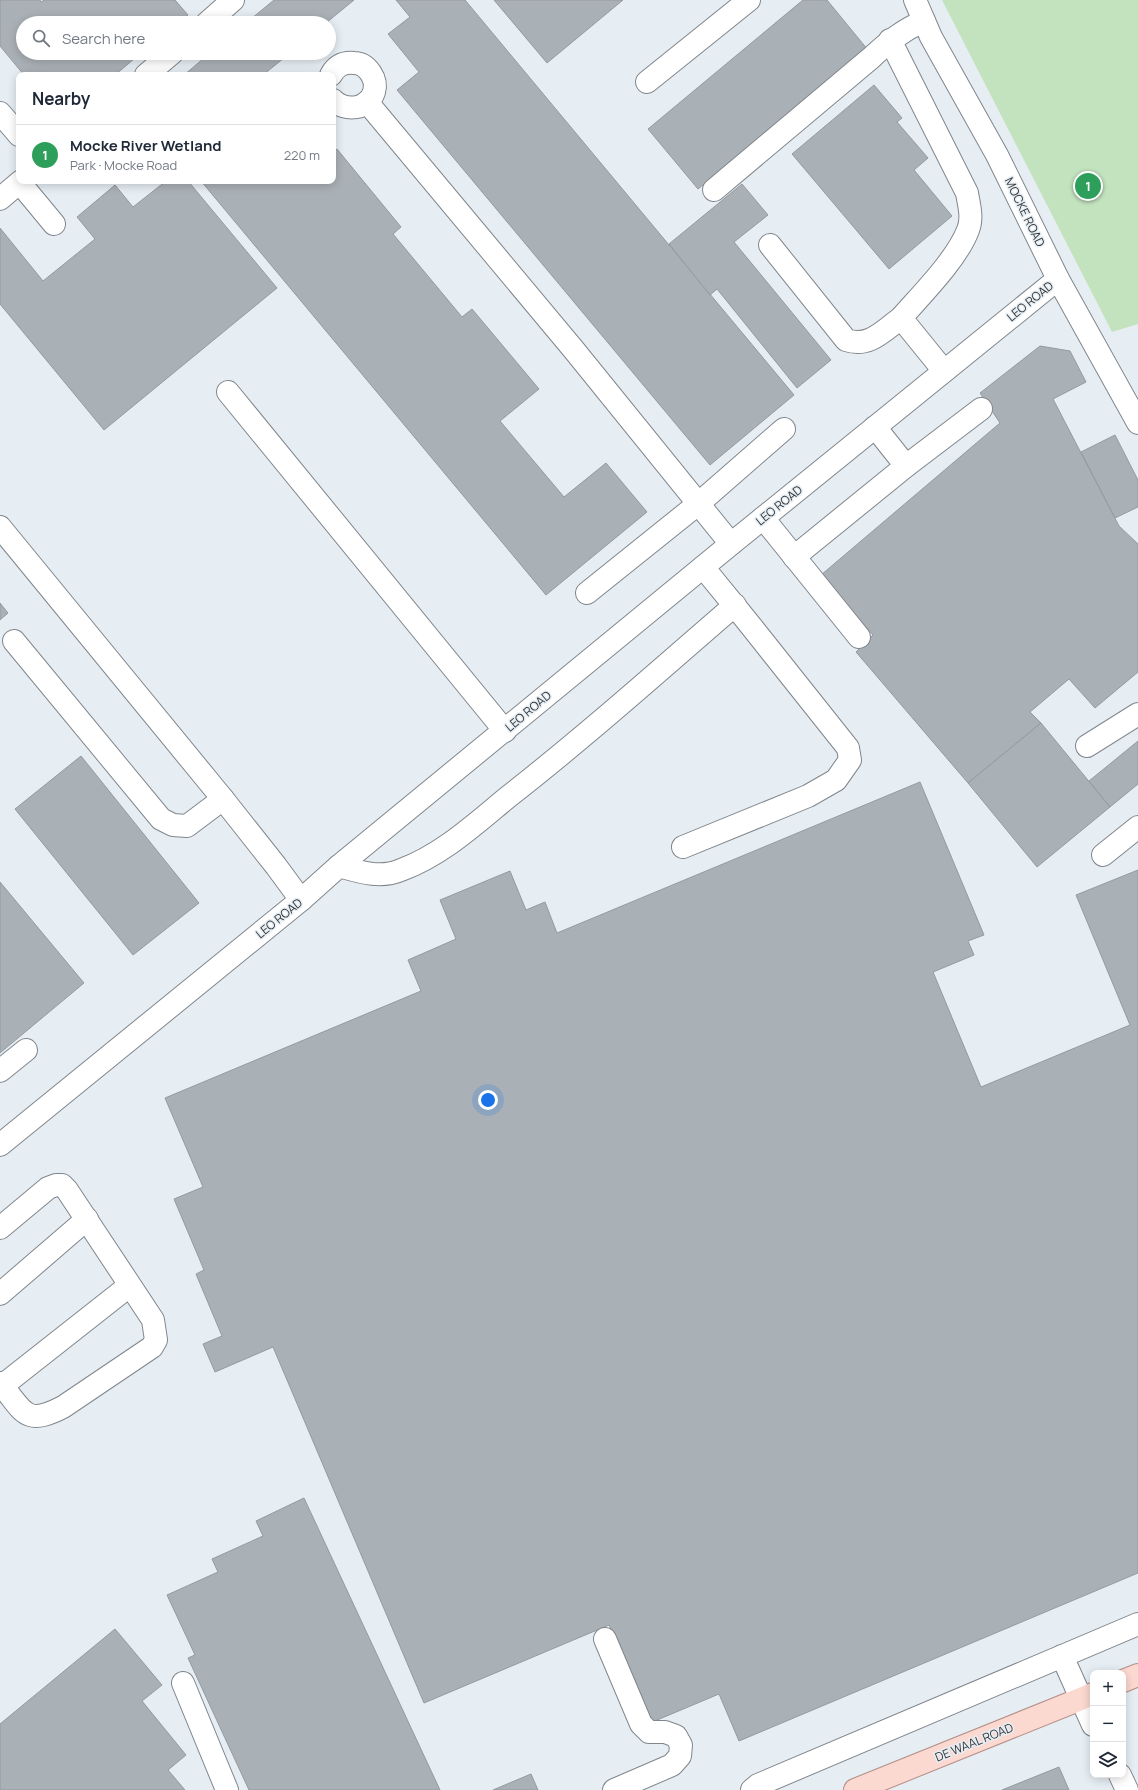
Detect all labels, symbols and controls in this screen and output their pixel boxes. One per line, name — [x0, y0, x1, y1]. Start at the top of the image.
search box — [16, 16, 336, 60]
icon: search — [30, 27, 52, 49]
text: Search here — [62, 28, 145, 49]
text: Nearby — [32, 87, 90, 110]
text: Mocke River Wetland — [70, 135, 221, 156]
text: 1 — [42, 146, 48, 164]
text: 220 m — [284, 146, 320, 164]
text: Park · Mocke Road — [70, 156, 177, 174]
pin: 1 — [1075, 171, 1101, 201]
street label: MOCKE ROAD — [1001, 174, 1049, 250]
street label: LEO ROAD — [1003, 277, 1057, 325]
street label: LEO ROAD — [752, 481, 806, 529]
street label: LEO ROAD — [501, 687, 555, 735]
street label: LEO ROAD — [252, 894, 306, 942]
your location — [478, 1090, 498, 1110]
map controls — [1090, 1670, 1126, 1778]
button: + — [1090, 1670, 1126, 1706]
button: − — [1090, 1706, 1126, 1742]
street label: DE WAAL ROAD — [932, 1719, 1016, 1765]
button: layers — [1090, 1742, 1126, 1778]

